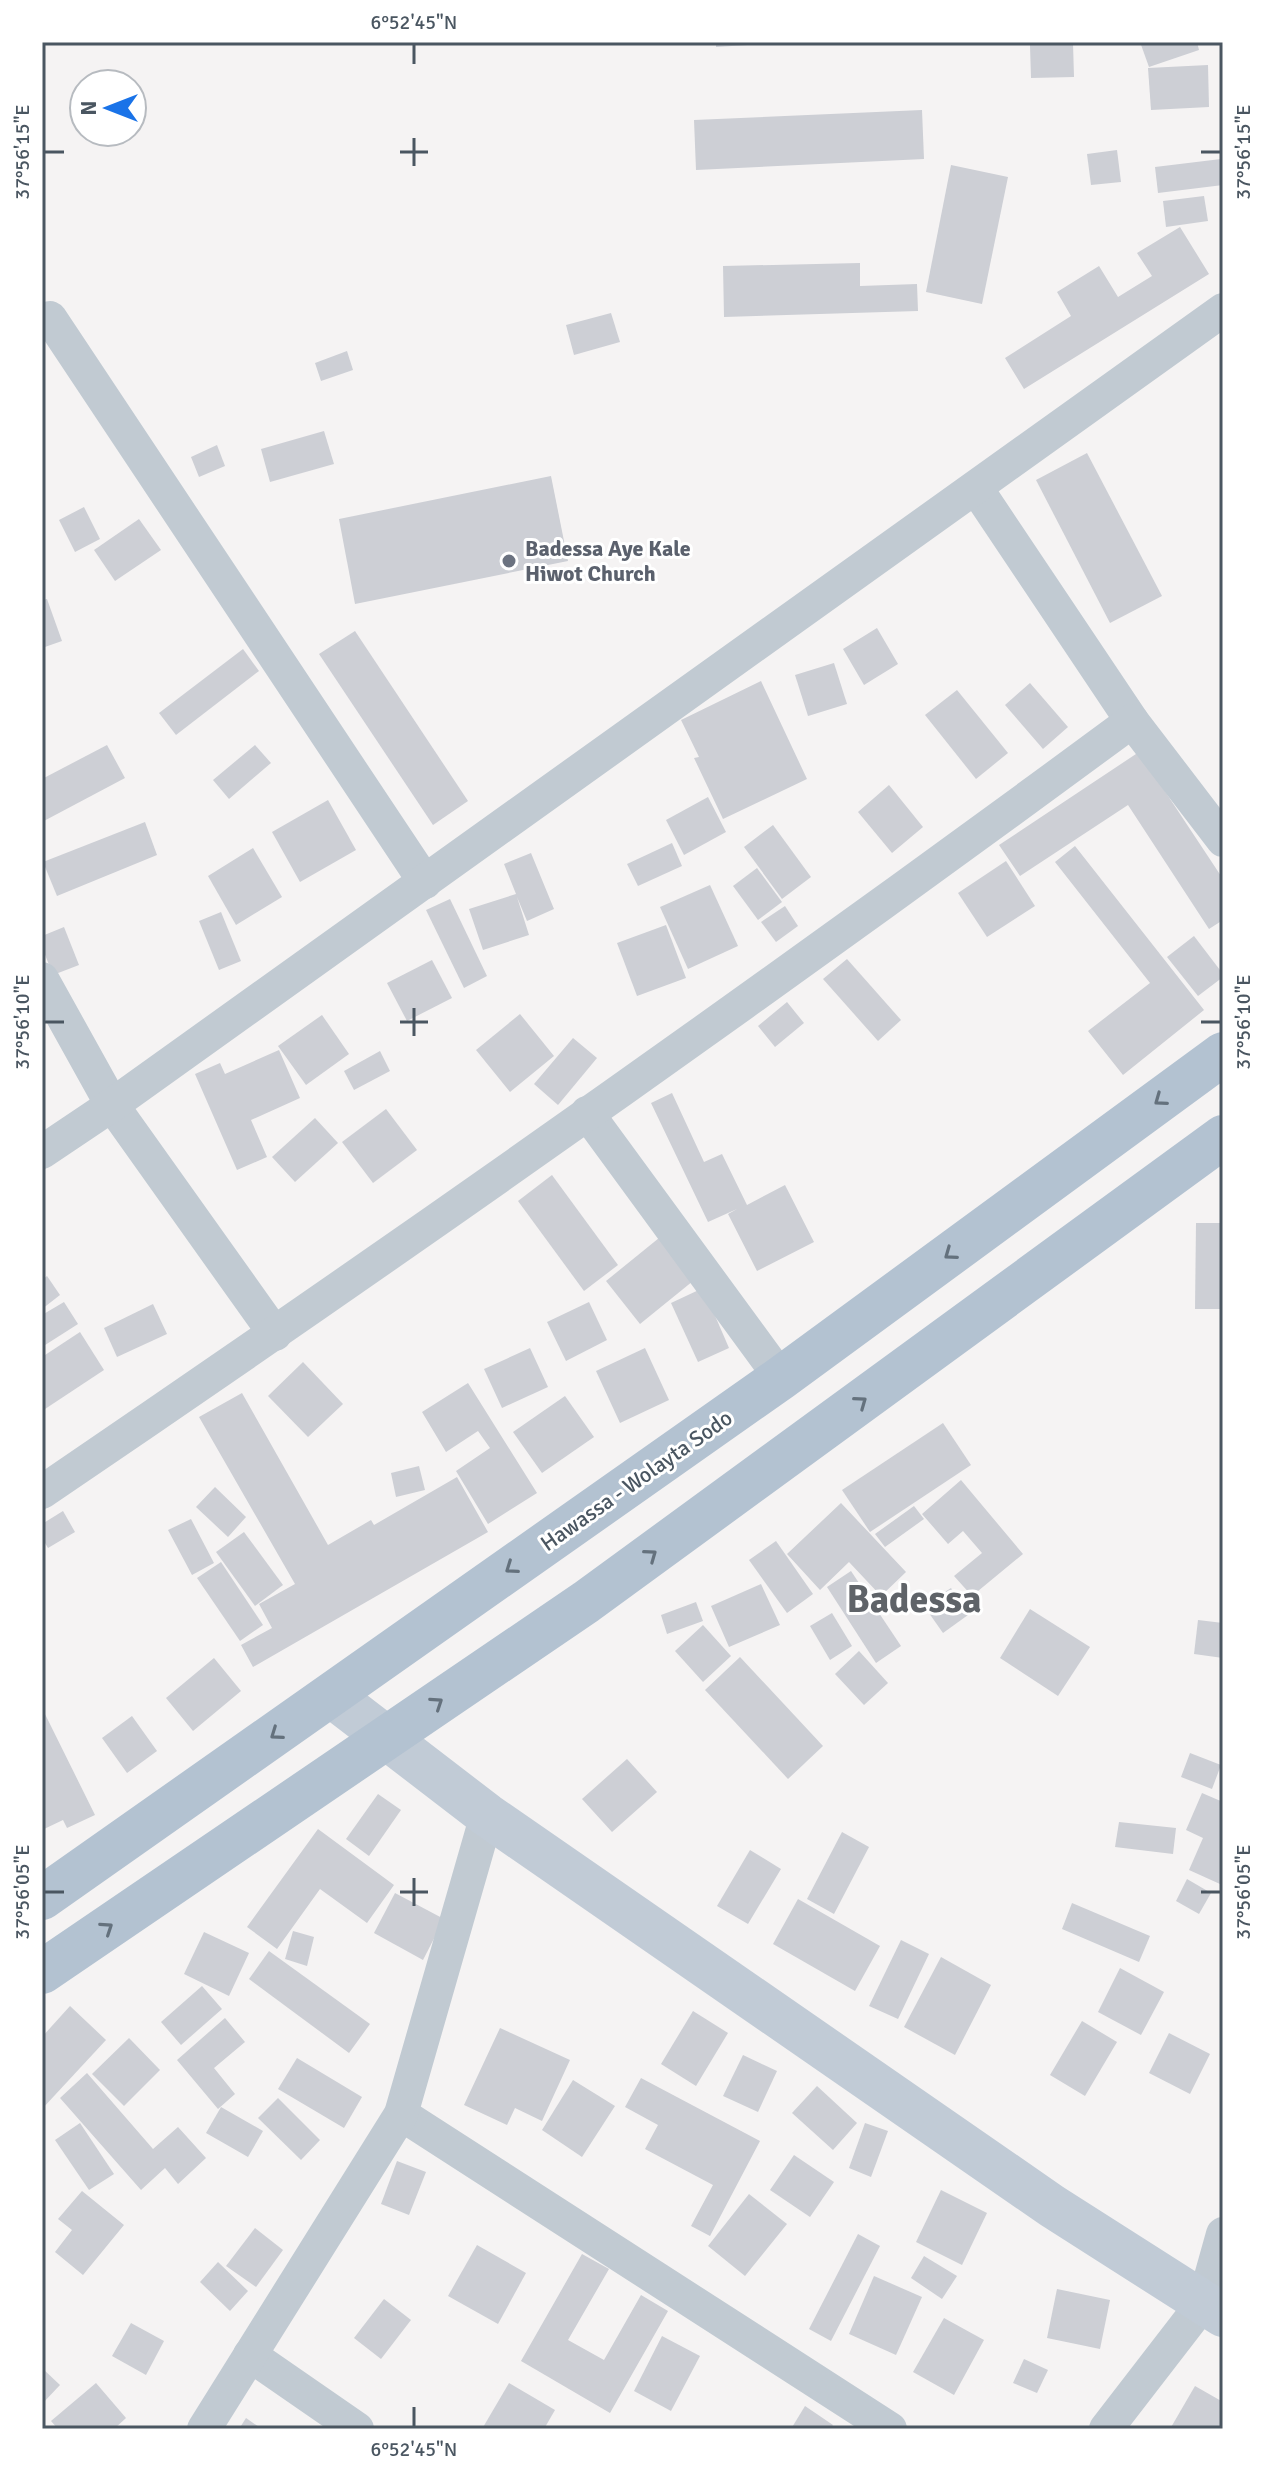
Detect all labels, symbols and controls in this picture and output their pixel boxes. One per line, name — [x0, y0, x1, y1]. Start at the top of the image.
text: 6°52'45"N — [371, 10, 457, 35]
north arrow — [68, 68, 148, 148]
text: N — [75, 100, 102, 116]
text: 37°56'15"E — [10, 104, 35, 200]
text: 37°56'15"E — [1231, 104, 1256, 200]
place label: Badessa Aye Kale Hiwot Church — [525, 535, 691, 587]
marker: Badessa Aye Kale Hiwot Church — [500, 552, 518, 570]
text: 37°56'10"E — [10, 974, 35, 1070]
text: 37°56'10"E — [1231, 974, 1256, 1070]
one-way arrow — [1154, 1090, 1169, 1105]
one-way arrow — [945, 1244, 959, 1258]
one-way arrow — [852, 1397, 867, 1411]
street label: Hawassa - Wolayta Sodo — [535, 1404, 737, 1557]
one-way arrow — [642, 1550, 657, 1565]
one-way arrow — [506, 1558, 520, 1573]
district label: Badessa — [846, 1576, 982, 1623]
one-way arrow — [429, 1698, 443, 1713]
one-way arrow — [271, 1724, 285, 1739]
text: 37°56'05"E — [10, 1844, 35, 1940]
text: 37°56'05"E — [1231, 1844, 1256, 1940]
one-way arrow — [98, 1923, 112, 1938]
text: 6°52'45"N — [371, 2437, 457, 2462]

